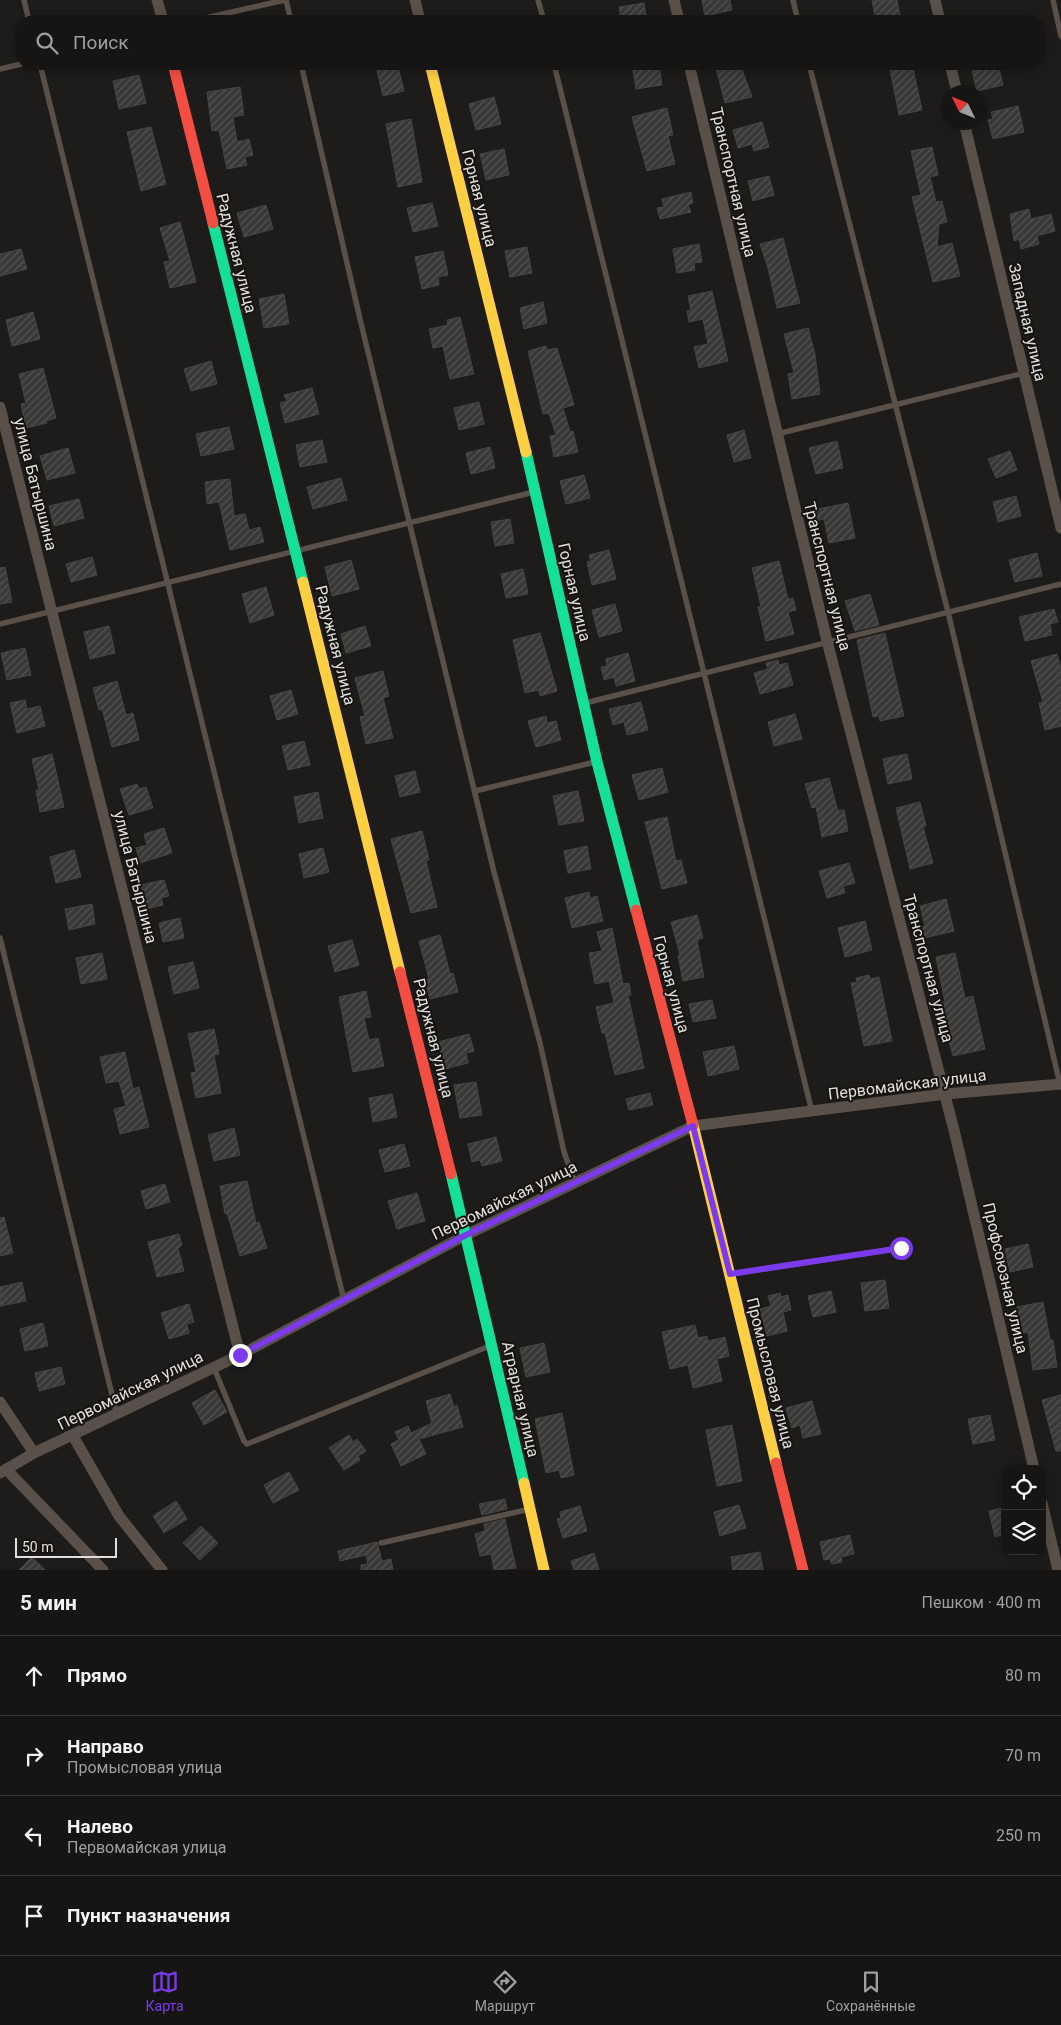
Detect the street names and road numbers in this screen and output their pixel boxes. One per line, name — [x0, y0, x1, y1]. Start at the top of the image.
street label: Транспортная улица — [707, 105, 760, 259]
street label: Горная улица — [458, 147, 501, 249]
street label: Радужная улица — [212, 191, 261, 315]
street label: Западная улица — [1005, 261, 1050, 383]
street label: улица Батыршина — [10, 416, 61, 552]
street label: Транспортная улица — [800, 500, 855, 653]
street label: Горная улица — [554, 541, 595, 643]
street label: Радужная улица — [311, 583, 360, 707]
street label: улица Батыршина — [110, 809, 161, 945]
street label: Транспортная улица — [900, 892, 957, 1044]
street label: Горная улица — [649, 933, 694, 1035]
street label: Радужная улица — [409, 976, 458, 1100]
street label: Первомайская улица — [827, 1065, 987, 1104]
street label: Первомайская улица — [428, 1157, 580, 1244]
street label: Профсоюзная улица — [979, 1201, 1032, 1355]
street label: Промысловая улица — [743, 1296, 798, 1451]
street label: Аграрная улица — [498, 1339, 543, 1459]
street label: Первомайская улица — [54, 1347, 206, 1434]

